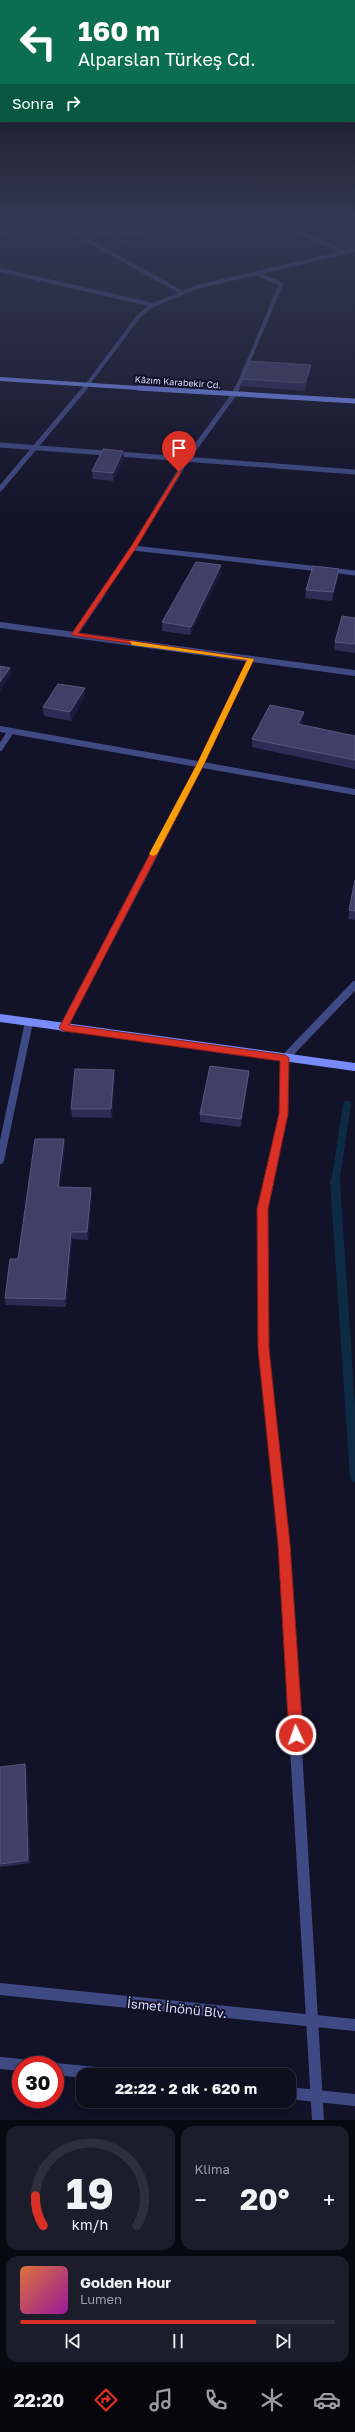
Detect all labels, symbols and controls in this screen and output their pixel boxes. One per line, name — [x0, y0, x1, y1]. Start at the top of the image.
text: 160 m — [78, 14, 160, 47]
icon: left — [12, 16, 64, 68]
text: Alparslan Türkeş Cd. — [78, 48, 256, 70]
icon: right — [62, 92, 84, 114]
text: Sonra — [12, 94, 54, 112]
street label: Kâzım Karabekir Cd. — [134, 373, 222, 391]
pin — [162, 431, 196, 472]
icon: arrive — [168, 437, 190, 459]
position arrow — [275, 1714, 317, 1756]
street label: İsmet İnönü Blv. — [126, 1995, 228, 2021]
speed limit sign: 30 — [12, 2056, 64, 2108]
text: 22:22 · 2 dk · 620 m — [115, 2079, 257, 2097]
text: Klima — [195, 2161, 230, 2177]
text: 19 — [66, 2168, 114, 2218]
text: 20° — [240, 2181, 290, 2217]
text: − — [195, 2186, 207, 2213]
text: + — [323, 2186, 335, 2213]
text: km/h — [72, 2216, 108, 2233]
text: Golden Hour — [80, 2273, 171, 2291]
text: Lumen — [80, 2291, 122, 2307]
icon: previous — [62, 2330, 84, 2352]
icon: pause — [167, 2330, 189, 2352]
icon: next — [272, 2330, 294, 2352]
icon: directions — [92, 2386, 120, 2414]
icon: music — [147, 2386, 175, 2414]
icon: phone — [202, 2386, 230, 2414]
icon: climate — [258, 2386, 286, 2414]
icon: car — [313, 2386, 341, 2414]
text: 22:20 — [14, 2389, 64, 2411]

